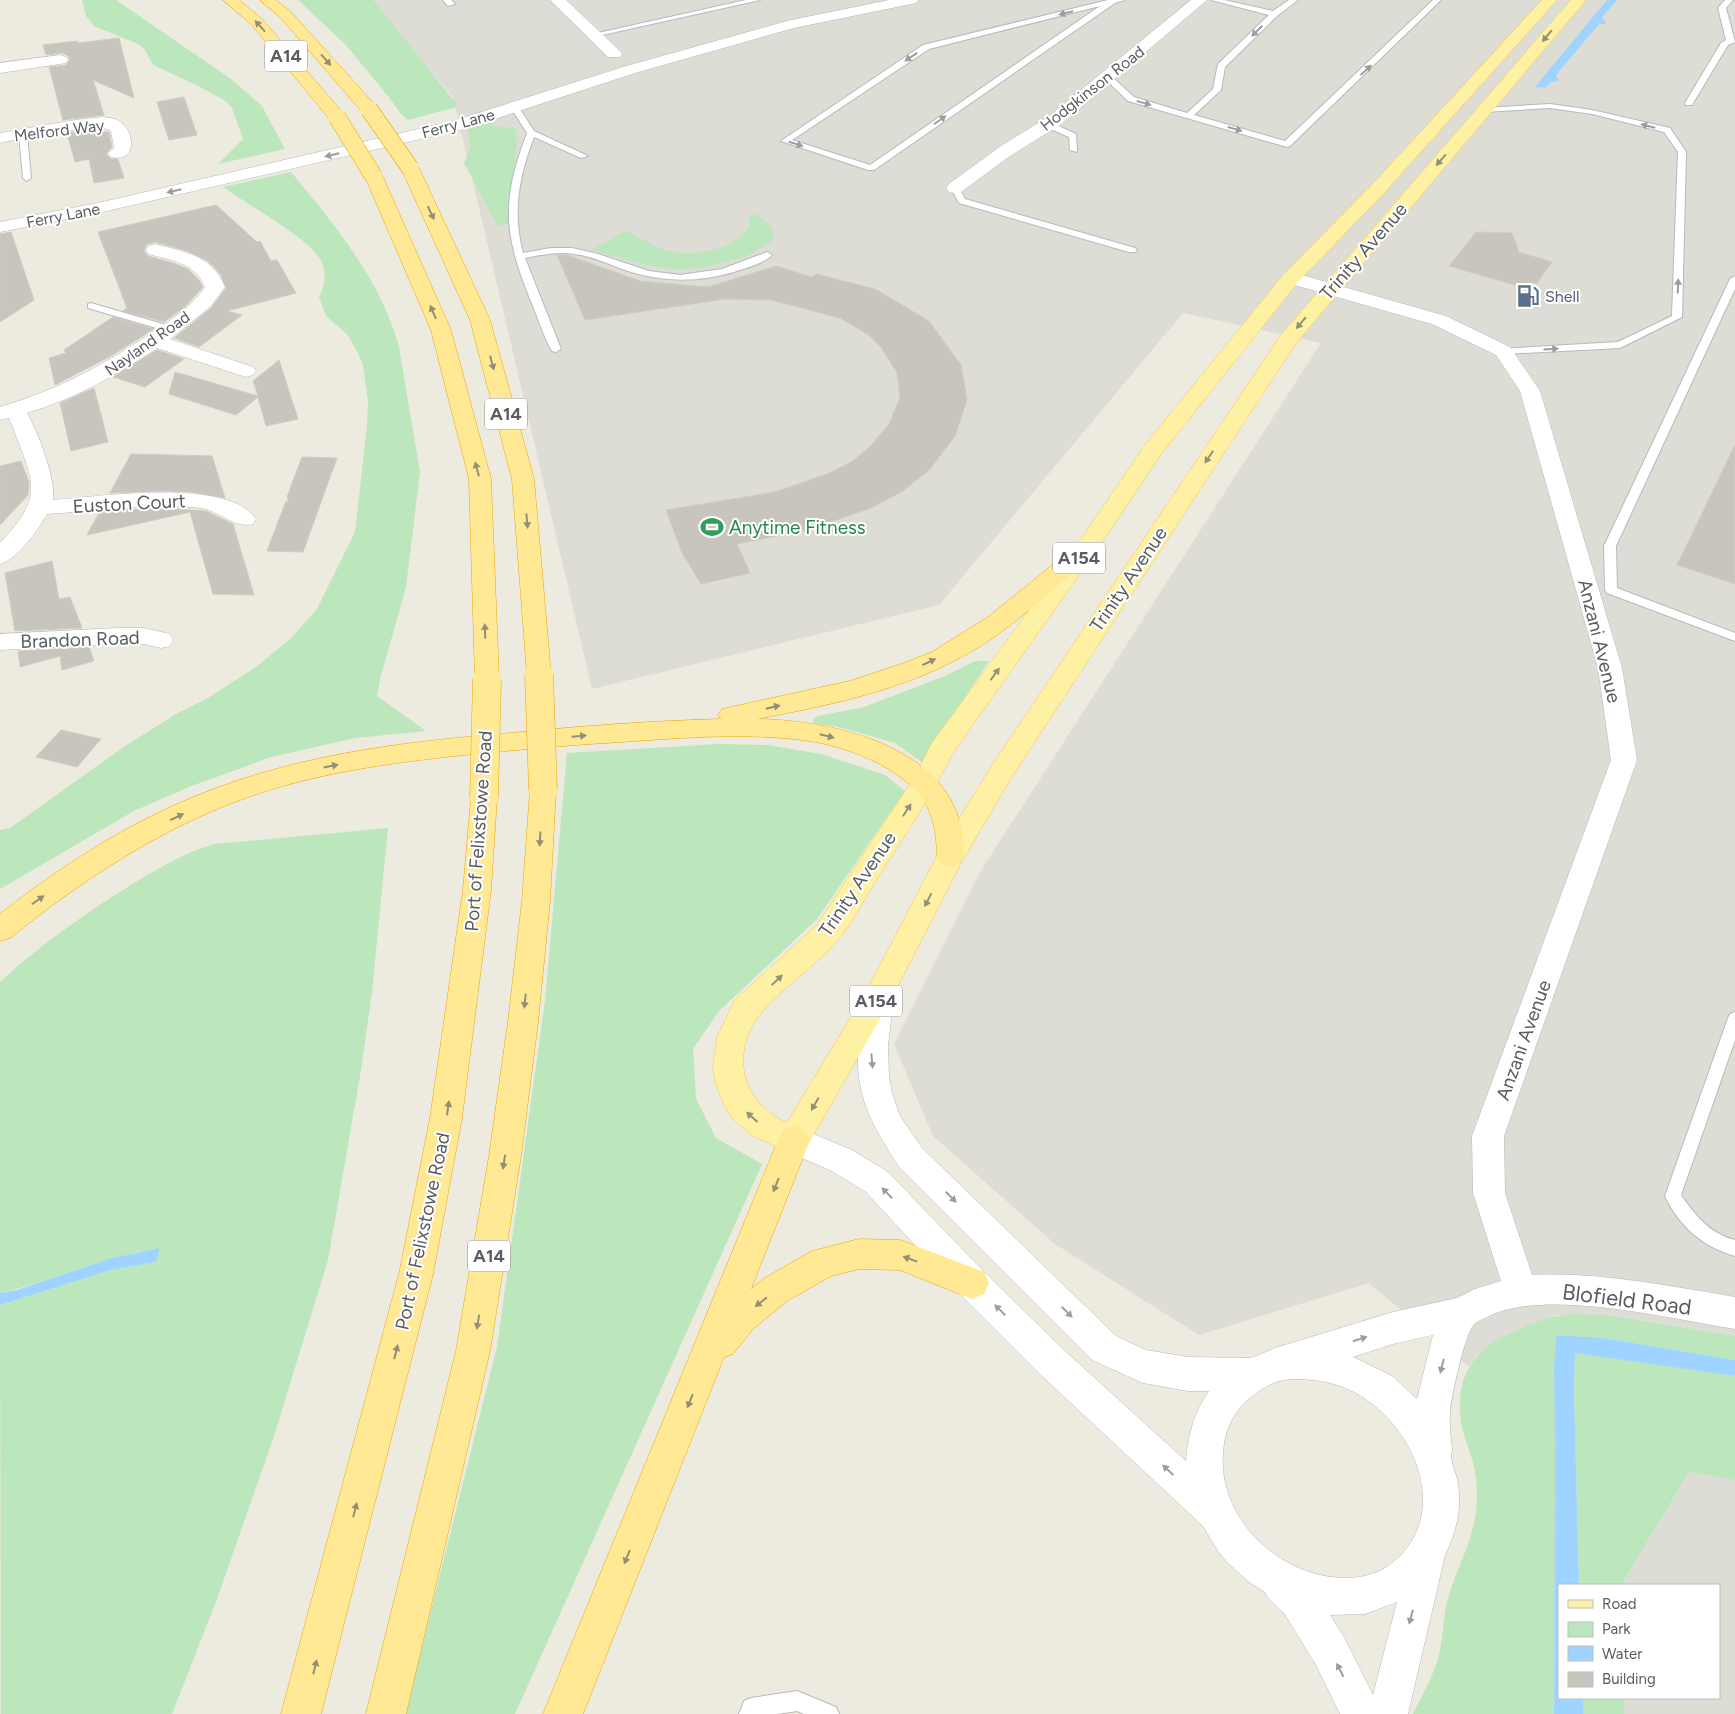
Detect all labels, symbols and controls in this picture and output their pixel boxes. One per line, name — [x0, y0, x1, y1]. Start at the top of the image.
one-way arrow — [1058, 9, 1073, 17]
one-way arrow — [254, 21, 266, 33]
one-way arrow — [1251, 25, 1263, 37]
one-way arrow — [1541, 30, 1553, 42]
road number: A14 — [265, 40, 307, 72]
street label: Hodgkinson Road — [1036, 42, 1148, 135]
one-way arrow — [320, 53, 332, 65]
one-way arrow — [904, 53, 917, 62]
one-way arrow — [1359, 64, 1371, 76]
one-way arrow — [1136, 99, 1151, 107]
street label: Ferry Lane — [420, 105, 497, 142]
street label: Melford Way — [13, 115, 106, 145]
one-way arrow — [934, 115, 947, 125]
one-way arrow — [1641, 122, 1656, 130]
one-way arrow — [1227, 125, 1242, 133]
one-way arrow — [789, 140, 804, 148]
one-way arrow — [325, 151, 340, 159]
one-way arrow — [1436, 154, 1447, 167]
one-way arrow — [167, 187, 182, 195]
street label: Trinity Avenue — [1315, 198, 1412, 305]
street label: Ferry Lane — [25, 199, 102, 232]
one-way arrow — [427, 206, 435, 220]
one-way arrow — [1674, 278, 1682, 294]
fuel station icon: Shell — [1515, 283, 1541, 309]
place label: Shell — [1545, 287, 1580, 306]
one-way arrow — [428, 305, 436, 319]
street label: Nayland Road — [101, 307, 194, 380]
one-way arrow — [1296, 316, 1307, 329]
one-way arrow — [1544, 344, 1560, 352]
one-way arrow — [488, 355, 496, 370]
road number: A14 — [485, 398, 527, 429]
one-way arrow — [1204, 450, 1214, 464]
one-way arrow — [473, 461, 481, 476]
street label: Euston Court — [72, 489, 186, 518]
one-way arrow — [523, 513, 531, 529]
sports icon: Anytime Fitness — [699, 514, 725, 540]
place label: Anytime Fitness — [729, 516, 866, 539]
street label: Trinity Avenue — [1085, 522, 1172, 636]
road number: A154 — [1053, 542, 1105, 574]
street label: Anzani Avenue — [1573, 577, 1626, 705]
one-way arrow — [481, 622, 489, 638]
street label: Brandon Road — [20, 626, 140, 653]
one-way arrow — [922, 657, 936, 665]
one-way arrow — [990, 668, 1001, 681]
one-way arrow — [766, 703, 782, 711]
street label: Port of Felixstowe Road — [460, 730, 497, 932]
one-way arrow — [571, 732, 587, 740]
one-way arrow — [819, 732, 834, 740]
one-way arrow — [324, 762, 340, 770]
one-way arrow — [902, 803, 912, 817]
one-way arrow — [170, 813, 184, 821]
street label: Trinity Avenue — [814, 827, 901, 941]
one-way arrow — [536, 831, 544, 847]
one-way arrow — [924, 893, 932, 908]
one-way arrow — [31, 895, 45, 905]
one-way arrow — [771, 974, 783, 986]
street label: Anzani Avenue — [1491, 977, 1556, 1104]
road number: A154 — [850, 986, 902, 1016]
one-way arrow — [521, 993, 529, 1009]
one-way arrow — [868, 1053, 876, 1069]
one-way arrow — [811, 1097, 820, 1110]
one-way arrow — [444, 1100, 452, 1116]
one-way arrow — [745, 1111, 758, 1122]
street label: Port of Felixstowe Road — [390, 1130, 455, 1332]
one-way arrow — [500, 1154, 508, 1170]
one-way arrow — [772, 1178, 780, 1193]
one-way arrow — [881, 1187, 893, 1199]
one-way arrow — [945, 1191, 957, 1203]
road number: A14 — [468, 1240, 510, 1272]
one-way arrow — [903, 1255, 918, 1262]
street label: Blofield Road — [1561, 1278, 1693, 1321]
one-way arrow — [755, 1296, 768, 1307]
one-way arrow — [994, 1304, 1006, 1316]
one-way arrow — [1061, 1305, 1073, 1317]
one-way arrow — [473, 1314, 481, 1330]
one-way arrow — [1352, 1334, 1367, 1342]
one-way arrow — [392, 1345, 400, 1360]
one-way arrow — [1438, 1359, 1446, 1374]
one-way arrow — [686, 1394, 694, 1409]
one-way arrow — [1162, 1464, 1174, 1476]
one-way arrow — [351, 1502, 359, 1517]
one-way arrow — [622, 1550, 630, 1564]
legend — [1558, 1584, 1720, 1699]
text: Road — [1602, 1595, 1637, 1613]
one-way arrow — [1407, 1610, 1415, 1625]
text: Park — [1602, 1620, 1631, 1638]
text: Water — [1602, 1645, 1642, 1663]
one-way arrow — [311, 1660, 319, 1675]
one-way arrow — [1336, 1663, 1344, 1677]
text: Building — [1602, 1670, 1656, 1688]

